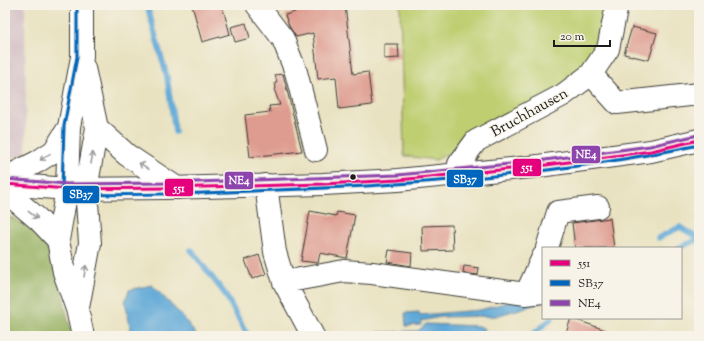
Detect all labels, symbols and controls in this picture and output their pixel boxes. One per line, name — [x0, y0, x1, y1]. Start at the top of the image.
scale bar — [554, 22, 610, 48]
text: 20 m — [560, 28, 585, 46]
street label: Bruchhausen — [487, 83, 572, 143]
line badge: NE4 — [571, 145, 601, 164]
text: NE4 — [575, 147, 597, 163]
one-way arrow — [88, 152, 96, 165]
one-way arrow — [40, 153, 51, 161]
line badge: 551 — [512, 158, 542, 177]
text: 551 — [520, 160, 533, 176]
one-way arrow — [139, 162, 150, 170]
line badge: SB37 — [446, 169, 484, 188]
line badge: NE4 — [224, 171, 254, 190]
unlabelled marker — [348, 172, 358, 182]
text: SB37 — [453, 172, 477, 188]
text: NE4 — [228, 173, 250, 189]
line badge: 551 — [164, 178, 194, 197]
text: 551 — [172, 181, 185, 197]
line badge: SB37 — [62, 185, 100, 204]
text: SB37 — [69, 187, 93, 203]
one-way arrow — [27, 210, 38, 219]
legend — [542, 247, 682, 319]
text: 551 — [577, 255, 590, 273]
one-way arrow — [81, 265, 89, 278]
text: SB37 — [578, 275, 604, 293]
text: NE4 — [578, 295, 601, 313]

